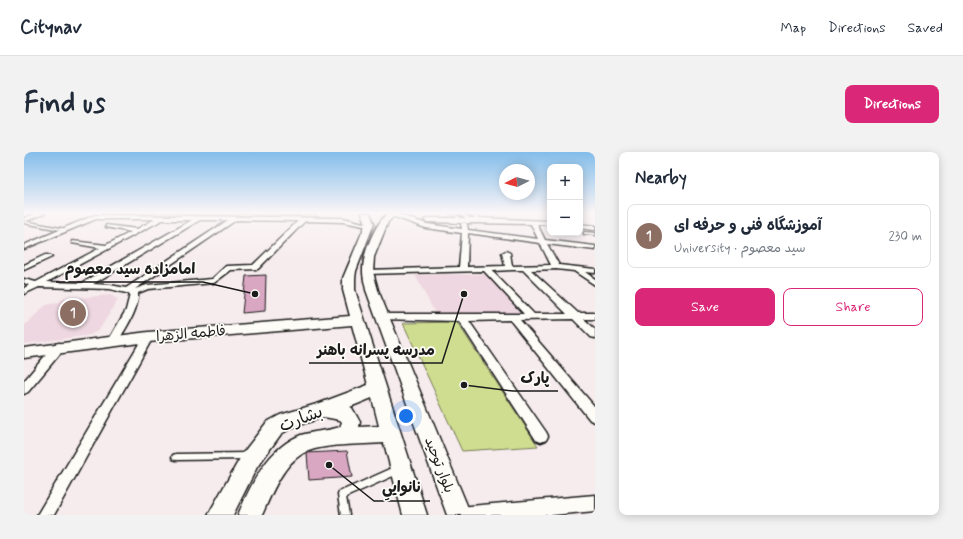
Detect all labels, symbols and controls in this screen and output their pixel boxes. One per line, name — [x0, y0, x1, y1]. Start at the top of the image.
text: Citynav — [20, 15, 82, 40]
text: Map — [780, 19, 806, 37]
text: Directions — [828, 19, 886, 37]
text: Saved — [908, 19, 943, 37]
button: Directions — [845, 85, 939, 123]
text: Find us — [24, 86, 105, 123]
north arrow — [499, 164, 535, 200]
map controls — [547, 164, 583, 236]
button: + — [547, 164, 583, 200]
text: Nearby — [635, 167, 687, 189]
button: − — [547, 200, 583, 236]
text: آموزشگاه فنی و حرفه ای — [674, 216, 822, 236]
text: 1 — [646, 228, 652, 245]
text: 230 m — [888, 228, 922, 245]
text: University · سید معصوم — [674, 240, 806, 257]
callout: امامزاده سید معصوم — [56, 255, 203, 282]
text: امامزاده سید معصوم — [65, 260, 195, 280]
button: Save — [635, 288, 775, 326]
button: Share — [783, 288, 923, 326]
pin: 1 — [60, 298, 86, 328]
street label: فاطمه الزهرا — [155, 322, 227, 346]
callout: مدرسه پسرانه باهنر — [309, 336, 442, 363]
text: مدرسه پسرانه باهنر — [315, 341, 435, 361]
callout: پارک — [513, 364, 558, 391]
text: پارک — [521, 369, 550, 389]
street label: بشارت — [276, 401, 326, 437]
your location — [396, 406, 416, 426]
street label: بلوار توحید — [420, 435, 458, 495]
callout: نانواییِ — [374, 474, 430, 501]
text: نانواییِ — [382, 478, 422, 501]

